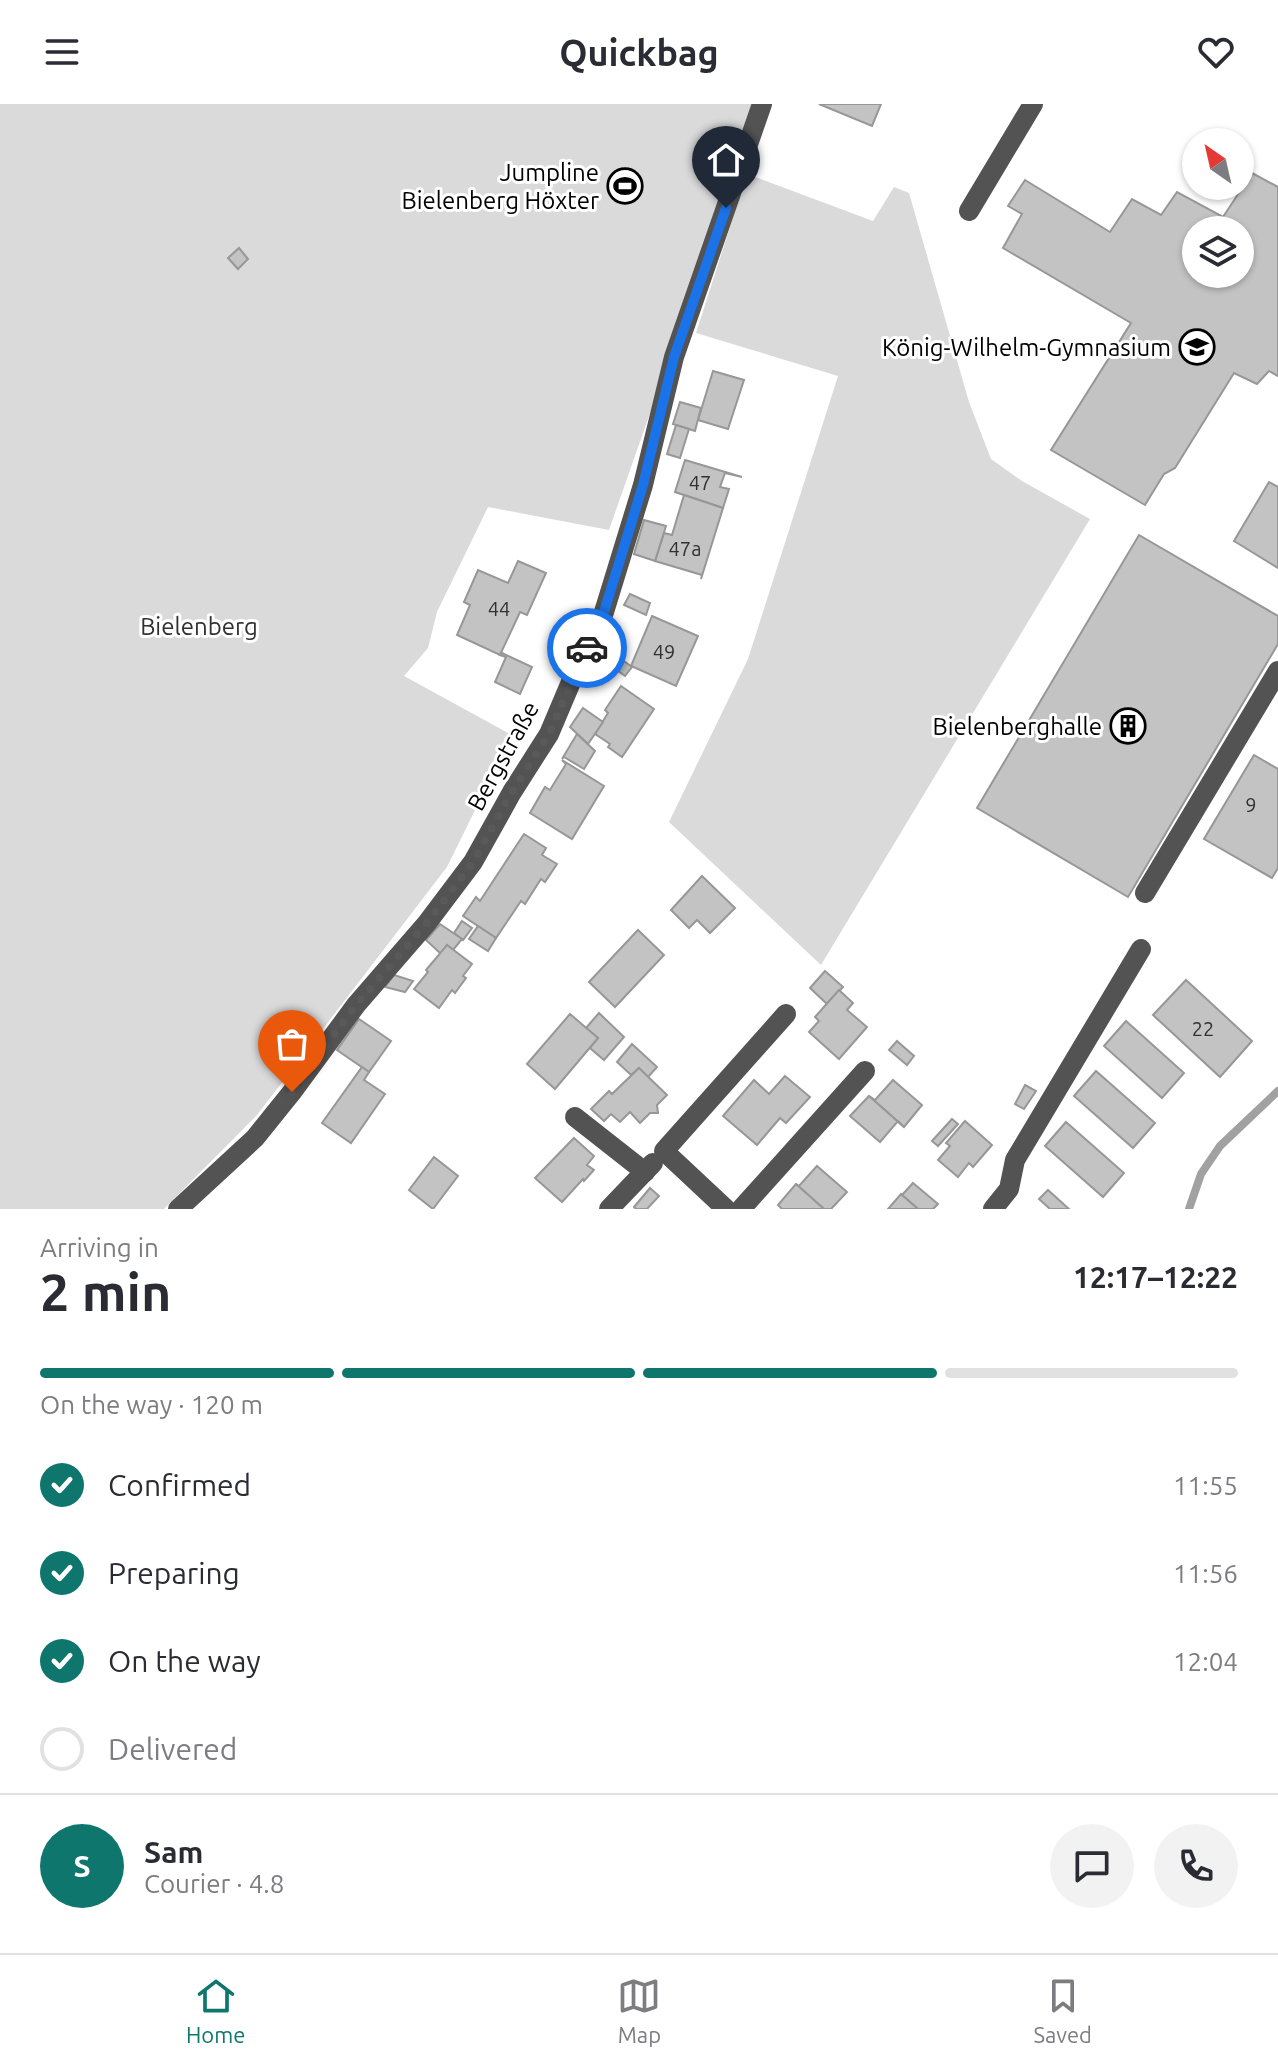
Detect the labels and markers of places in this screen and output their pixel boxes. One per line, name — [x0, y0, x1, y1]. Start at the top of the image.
pin — [692, 126, 760, 208]
place label: Jumpline Bielenberg Höxter — [401, 159, 599, 214]
sports icon: Jumpline Bielenberg Höxter — [606, 167, 644, 205]
school or university icon: König-Wilhelm-Gymnasium — [1178, 328, 1216, 366]
place label: König-Wilhelm-Gymnasium — [882, 334, 1171, 361]
building icon: Bielenberghalle — [1109, 707, 1147, 745]
place label: Bielenberghalle — [932, 713, 1102, 740]
pin — [258, 1010, 326, 1092]

